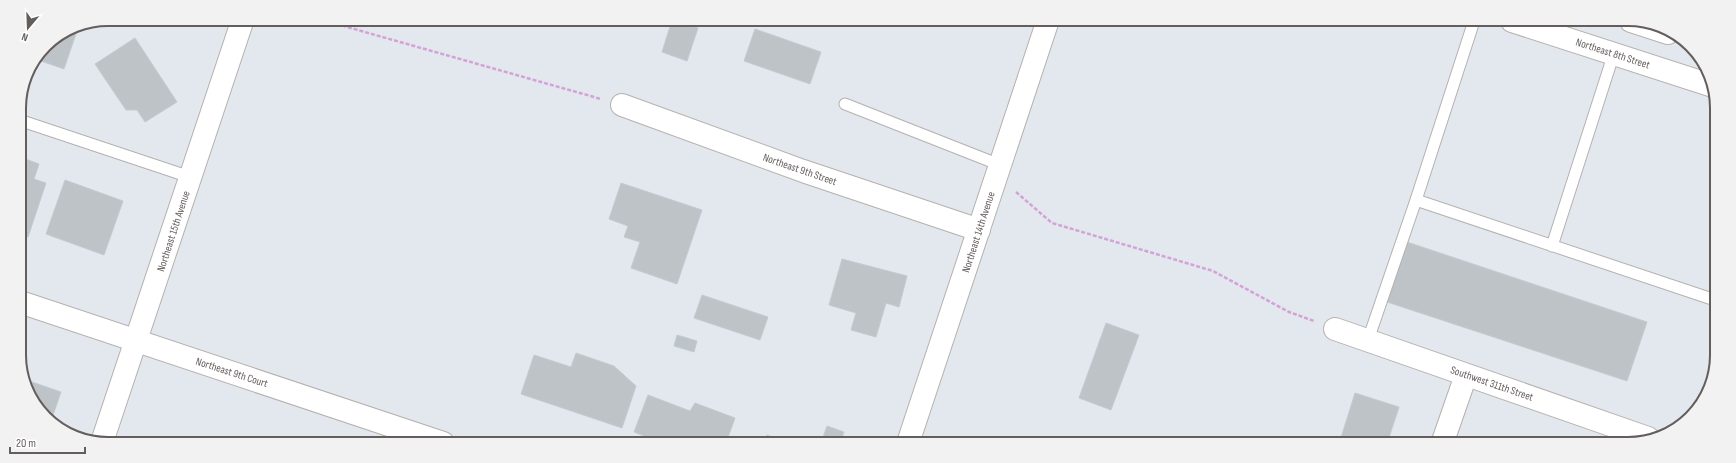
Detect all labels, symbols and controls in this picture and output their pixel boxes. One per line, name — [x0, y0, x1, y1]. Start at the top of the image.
north arrow — [8, 8, 48, 48]
text: N — [20, 30, 30, 44]
street label: Northeast 8th Street — [1574, 35, 1652, 72]
street label: Northeast 9th Street — [761, 151, 839, 188]
street label: Northeast 15th Avenue — [154, 189, 193, 273]
street label: Northeast 14th Avenue — [959, 190, 998, 274]
street label: Northeast 9th Court — [194, 355, 270, 390]
street label: Southwest 311th Street — [1449, 363, 1536, 404]
scale bar — [10, 429, 85, 455]
text: 20 m — [16, 436, 36, 451]

